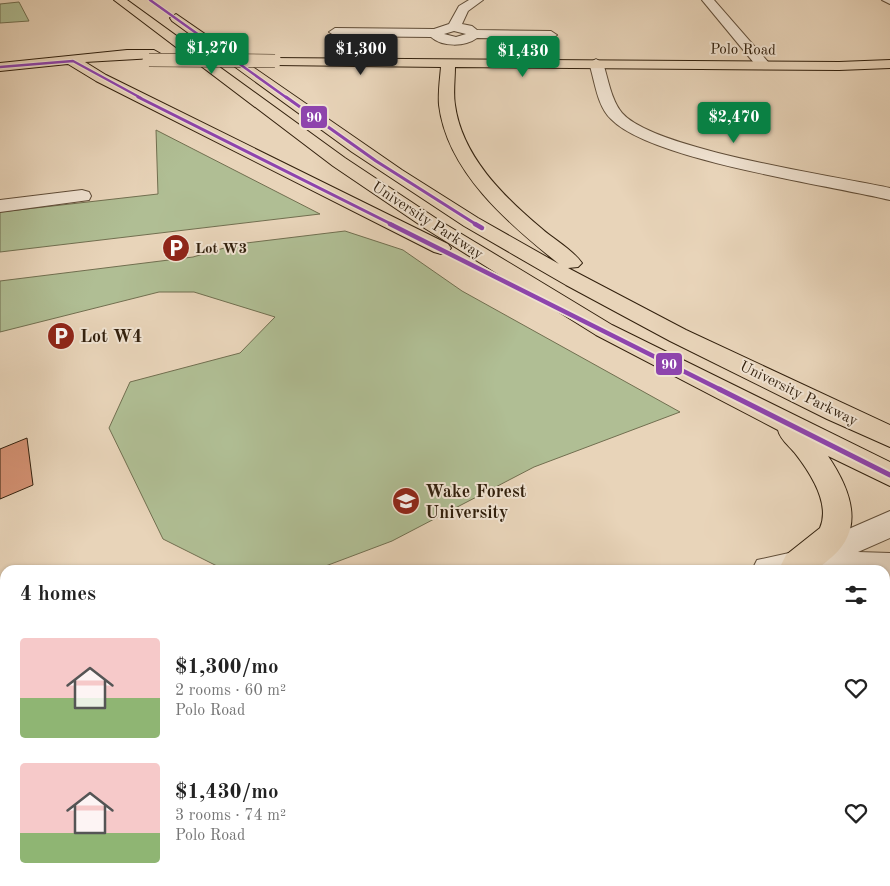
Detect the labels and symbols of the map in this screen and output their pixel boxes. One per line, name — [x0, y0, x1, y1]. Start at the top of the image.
pin: $1,270 — [171, 32, 253, 75]
pin: $1,300 — [320, 34, 402, 76]
pin: $1,430 — [482, 36, 564, 78]
street label: Polo Road — [710, 42, 776, 59]
pin: $2,470 — [693, 102, 775, 144]
line badge: 90 — [300, 105, 328, 129]
text: 90 — [306, 111, 322, 125]
street label: University Parkway — [369, 180, 486, 263]
parking icon: Lot W3 — [161, 233, 191, 263]
place label: Lot W3 — [195, 242, 247, 257]
parking icon: Lot W4 — [46, 321, 76, 351]
place label: Lot W4 — [80, 328, 143, 346]
line badge: 90 — [655, 352, 683, 376]
text: 90 — [661, 358, 677, 372]
street label: University Parkway — [737, 359, 860, 429]
place label: Wake Forest University — [425, 483, 527, 522]
school or university icon: Wake Forest University — [391, 486, 421, 516]

